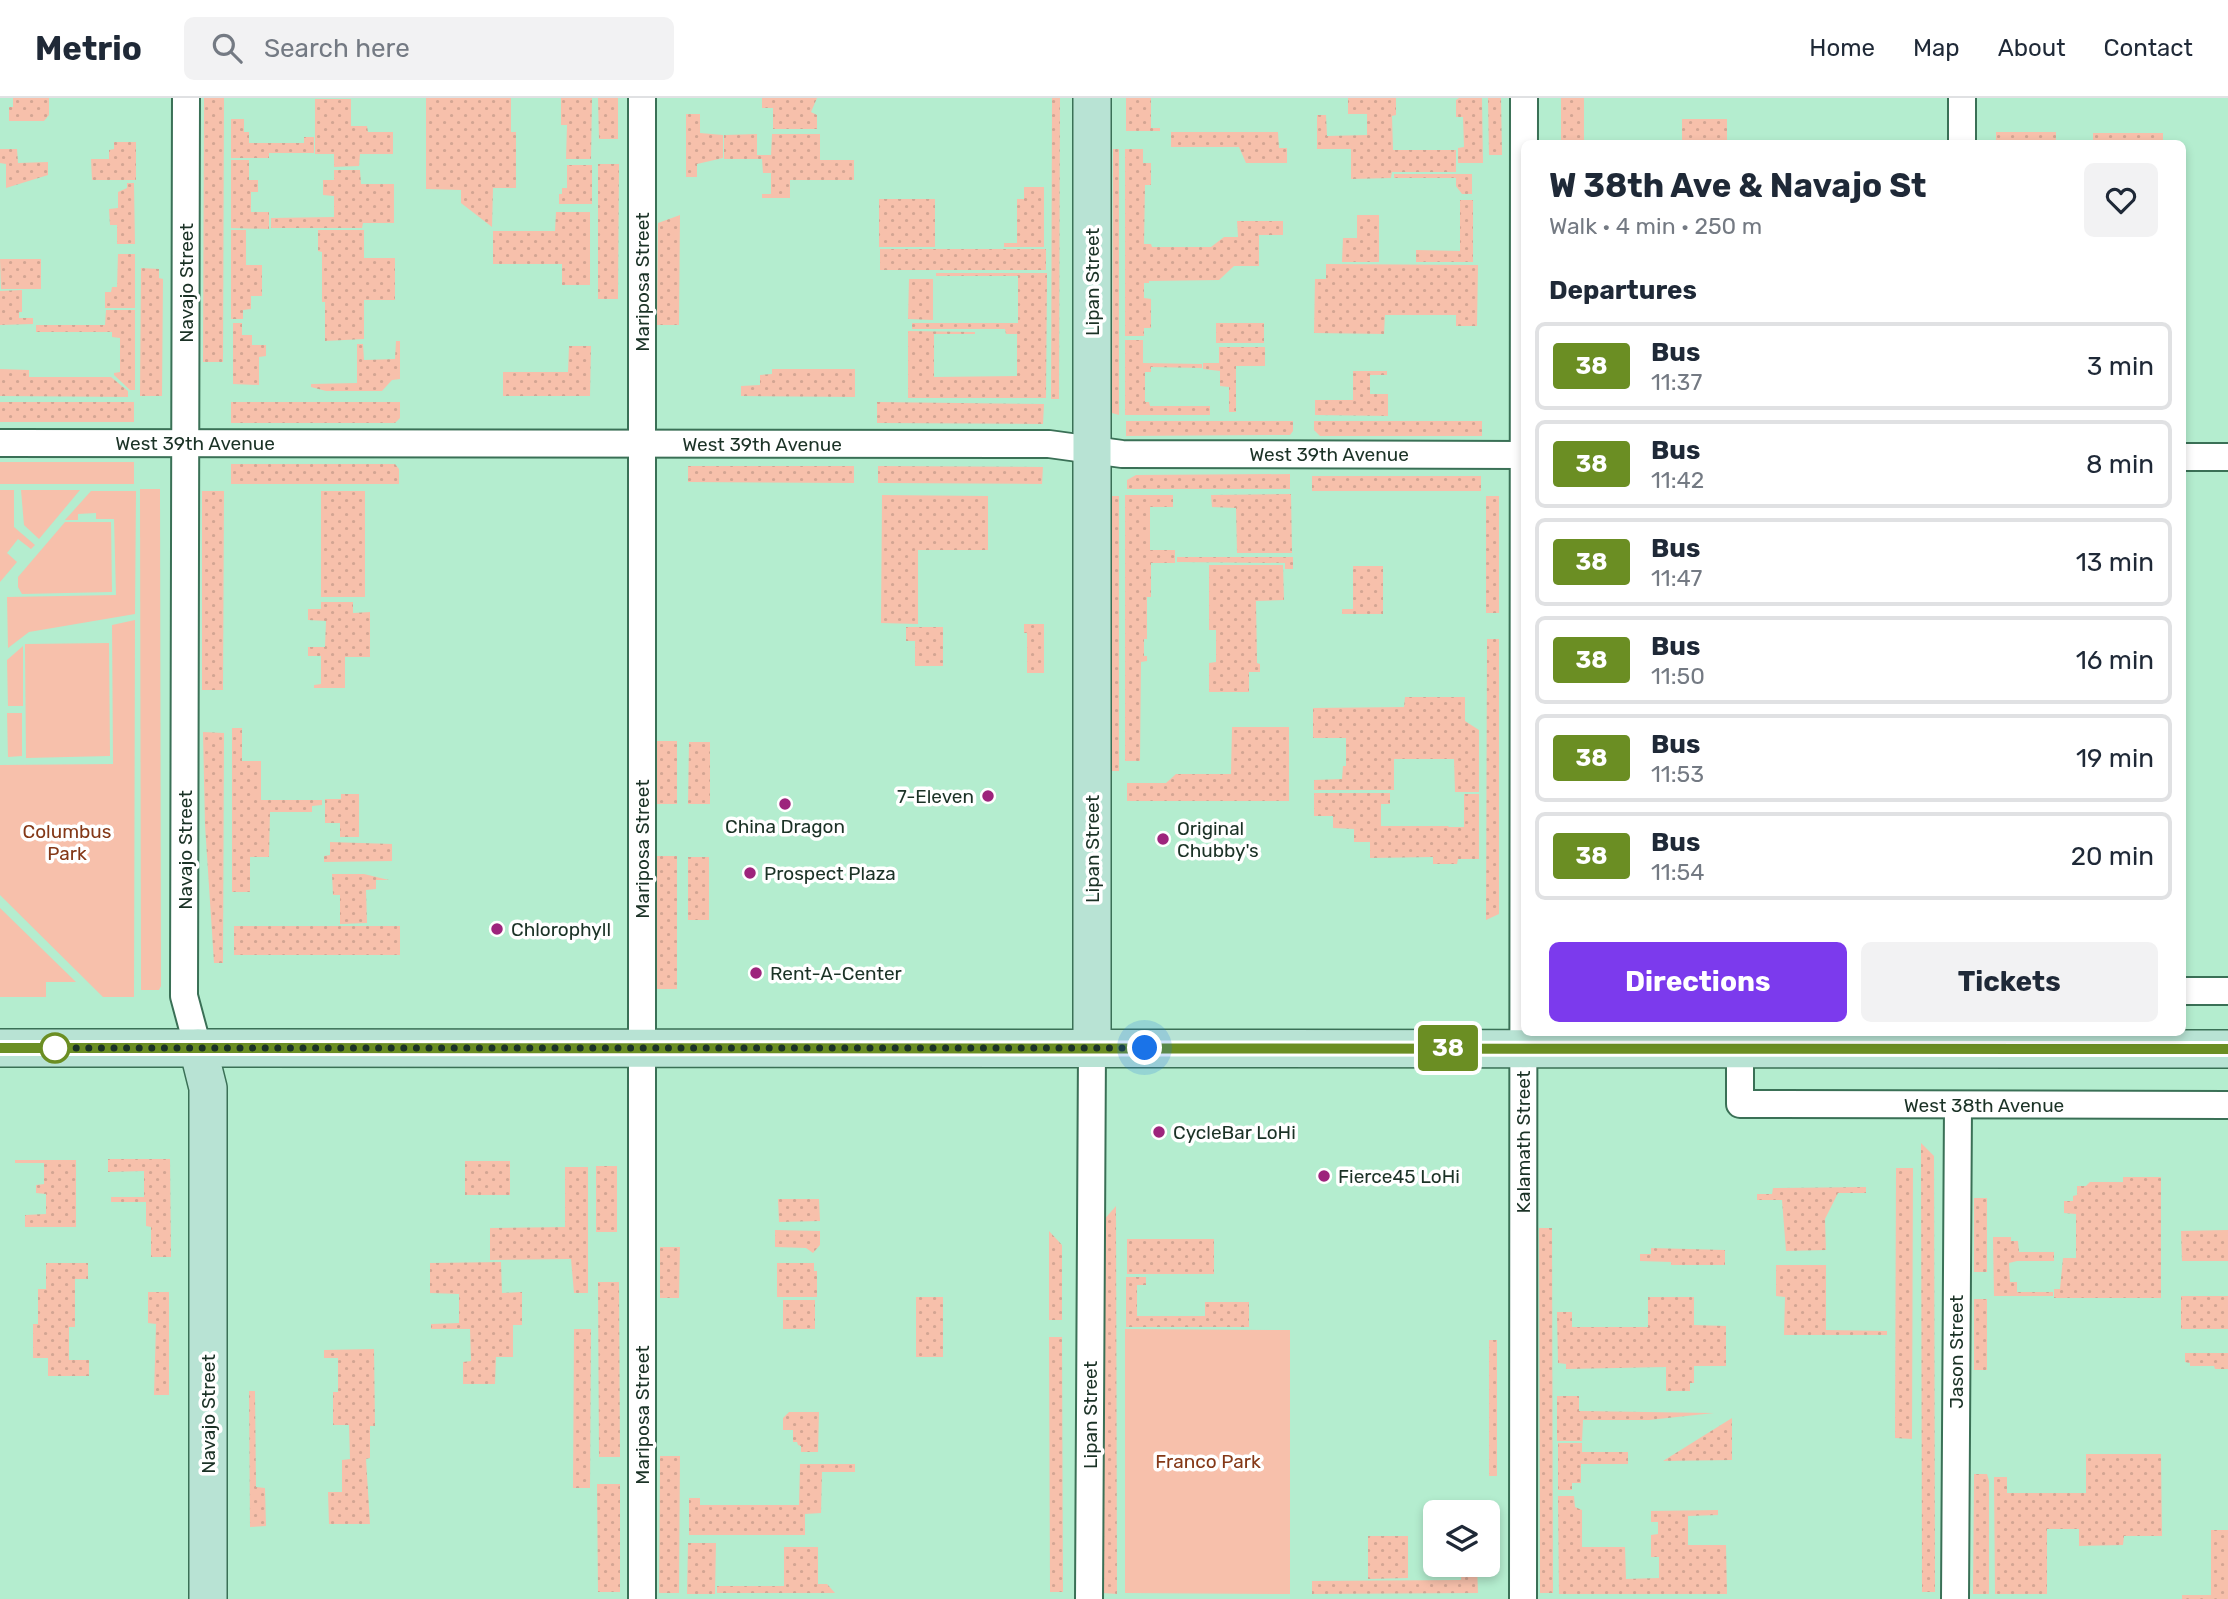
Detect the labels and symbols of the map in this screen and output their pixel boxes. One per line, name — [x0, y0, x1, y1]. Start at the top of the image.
street label: Mariposa Street — [631, 212, 654, 352]
street label: Navajo Street — [175, 223, 198, 343]
street label: Lipan Street — [1081, 227, 1104, 336]
street label: West 39th Avenue — [115, 432, 275, 455]
street label: West 39th Avenue — [682, 433, 842, 456]
street label: West 39th Avenue — [1249, 443, 1409, 466]
street label: Mariposa Street — [631, 779, 654, 919]
place label: 7-Eleven — [897, 785, 974, 808]
marker: 7-Eleven — [980, 788, 996, 804]
street label: Navajo Street — [174, 790, 197, 910]
street label: Lipan Street — [1081, 794, 1104, 903]
marker: China Dragon — [777, 796, 793, 812]
place label: China Dragon — [725, 815, 845, 838]
place label: Original Chubby's — [1177, 817, 1259, 862]
park label: Columbus Park — [23, 820, 111, 865]
marker: Original Chubby's — [1155, 831, 1171, 847]
place label: Prospect Plaza — [764, 862, 896, 885]
marker: Prospect Plaza — [742, 865, 758, 881]
place label: Chlorophyll — [511, 918, 611, 941]
marker: Chlorophyll — [489, 921, 505, 937]
place label: Rent-A-Center — [770, 962, 903, 985]
marker: Rent-A-Center — [748, 965, 764, 981]
line badge: 38 — [1416, 1025, 1480, 1071]
your location — [1127, 1030, 1162, 1065]
unlabelled marker — [40, 1033, 70, 1063]
street label: Kalamath Street — [1512, 1070, 1535, 1213]
street label: West 38th Avenue — [1904, 1094, 2064, 1117]
place label: CycleBar LoHi — [1173, 1121, 1296, 1144]
marker: CycleBar LoHi — [1151, 1124, 1167, 1140]
place label: Fierce45 LoHi — [1338, 1165, 1460, 1188]
marker: Fierce45 LoHi — [1316, 1168, 1332, 1184]
street label: Jason Street — [1945, 1294, 1968, 1409]
street label: Mariposa Street — [631, 1345, 654, 1485]
street label: Navajo Street — [197, 1354, 220, 1474]
street label: Lipan Street — [1079, 1360, 1102, 1469]
park label: Franco Park — [1155, 1450, 1261, 1473]

